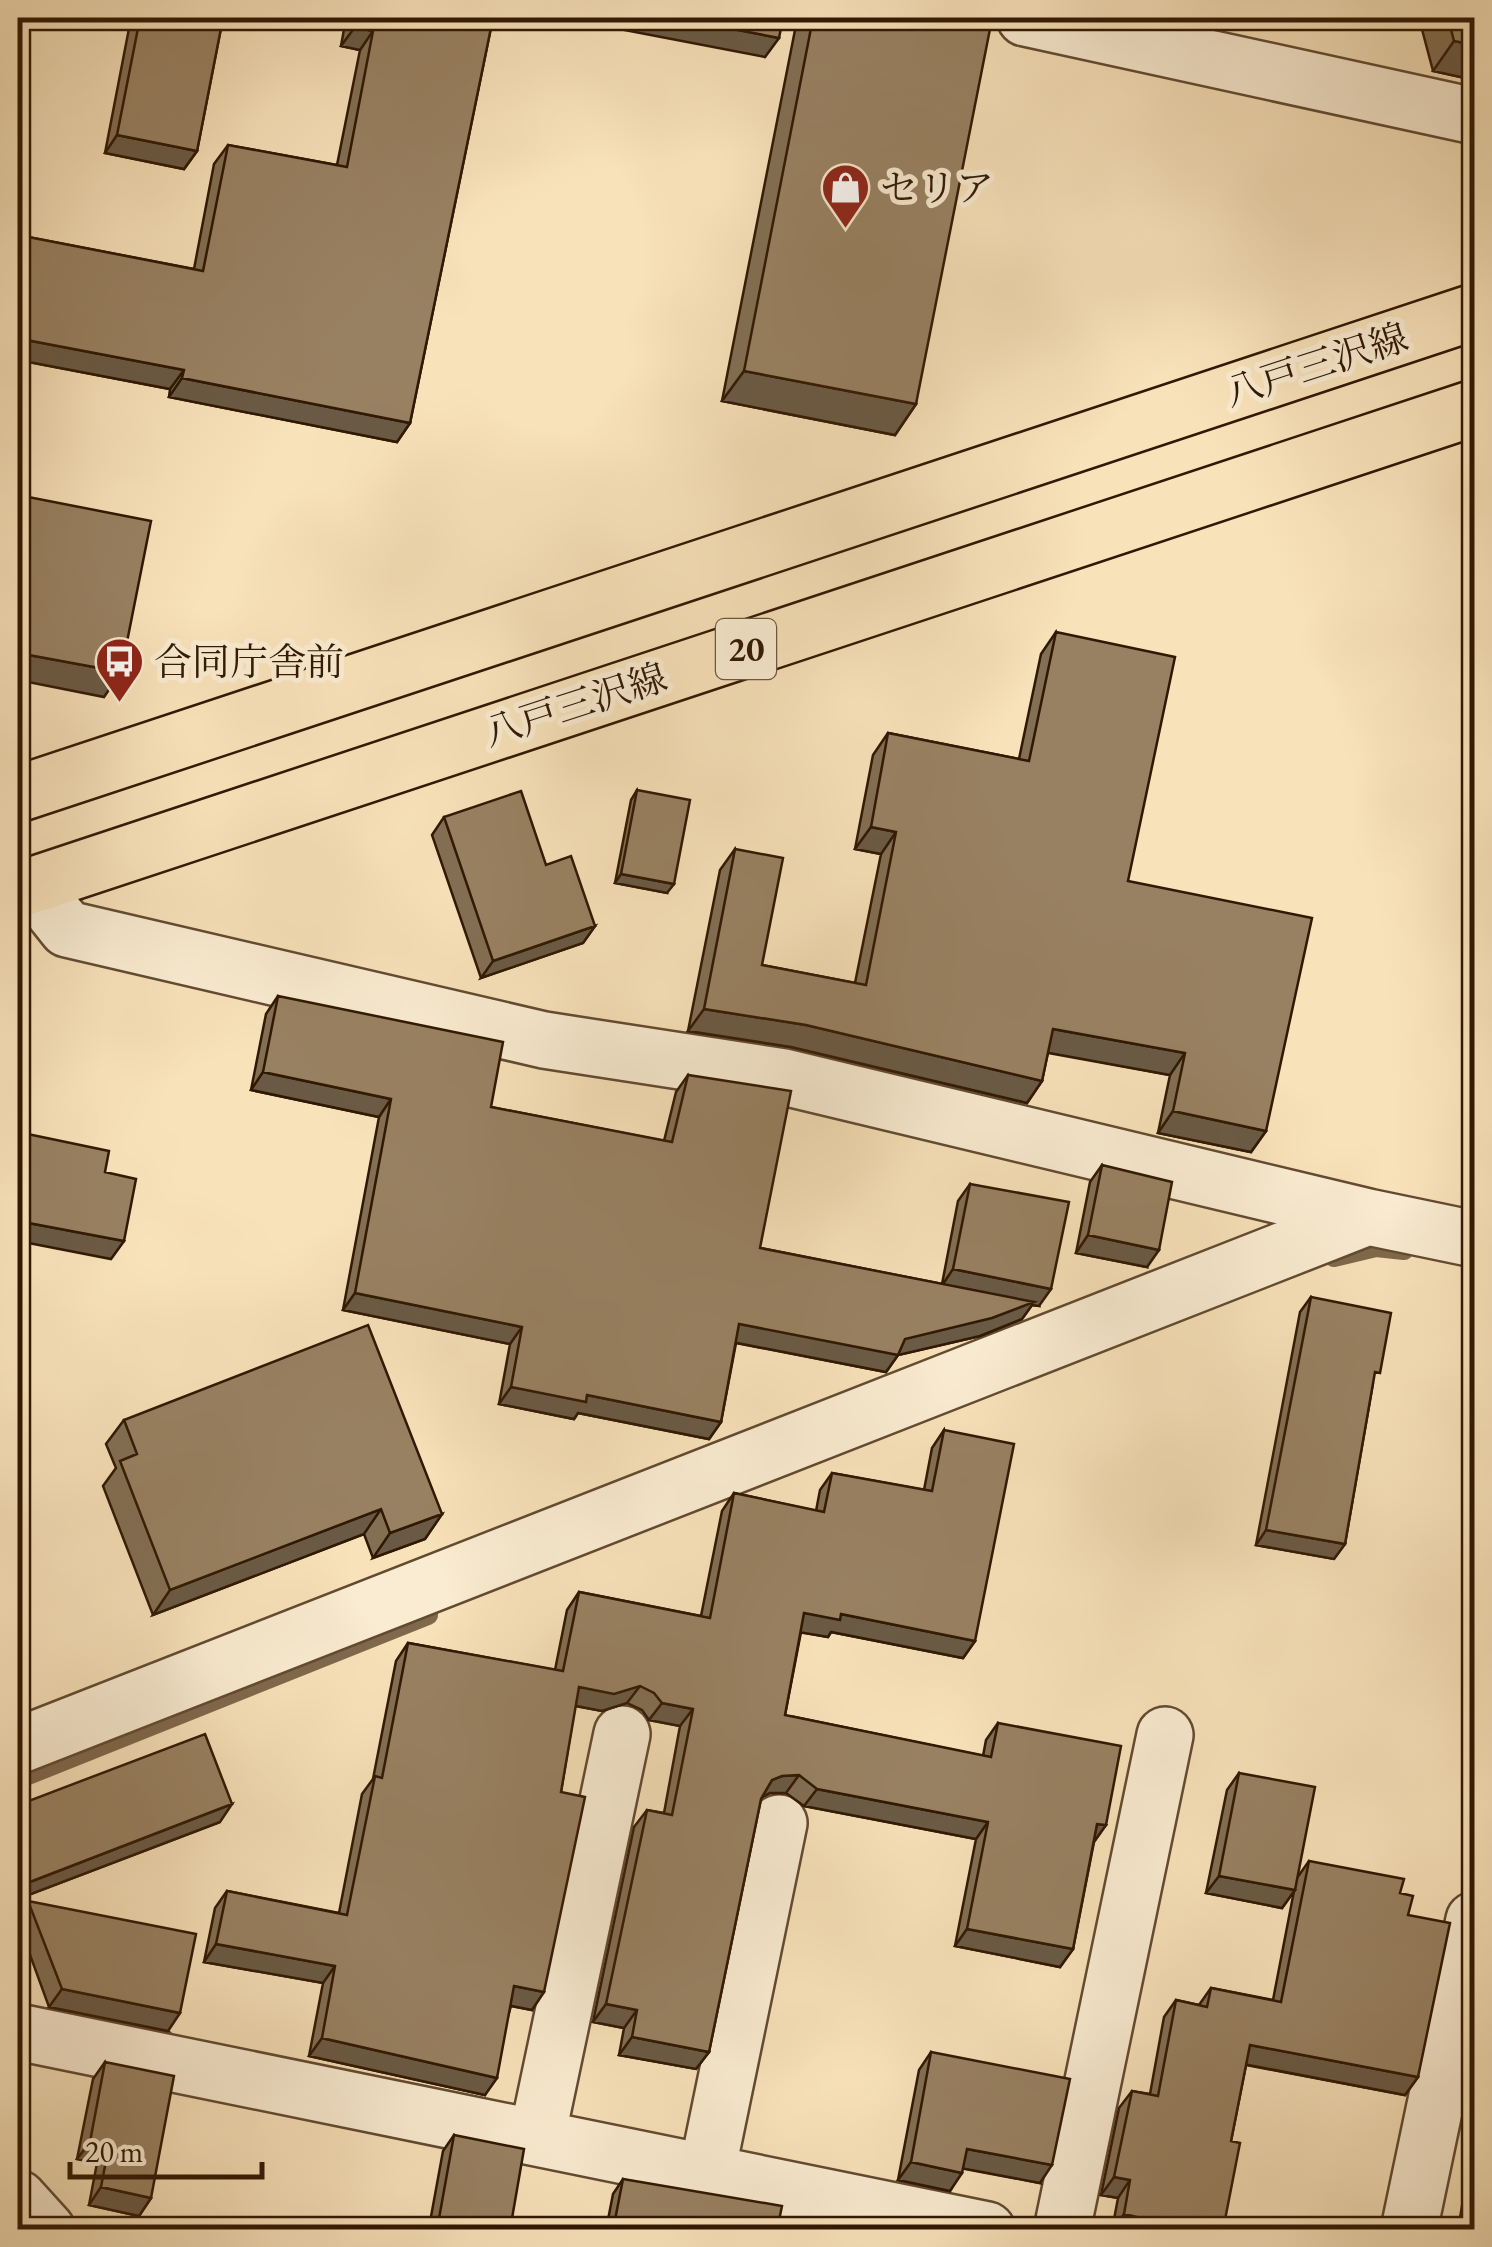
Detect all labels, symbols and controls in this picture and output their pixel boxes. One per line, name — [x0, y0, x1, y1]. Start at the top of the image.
shop icon: セリア — [819, 162, 871, 230]
place label: セリア — [880, 163, 994, 212]
street label: 八戸三沢線 — [1218, 312, 1414, 417]
road number: 20 — [716, 619, 776, 679]
bus stop icon: 合同庁舎前 — [93, 636, 145, 704]
place label: 合同庁舎前 — [154, 637, 344, 686]
street label: 八戸三沢線 — [477, 652, 673, 757]
scale bar — [70, 2117, 262, 2179]
text: 20 m — [85, 2132, 143, 2171]

